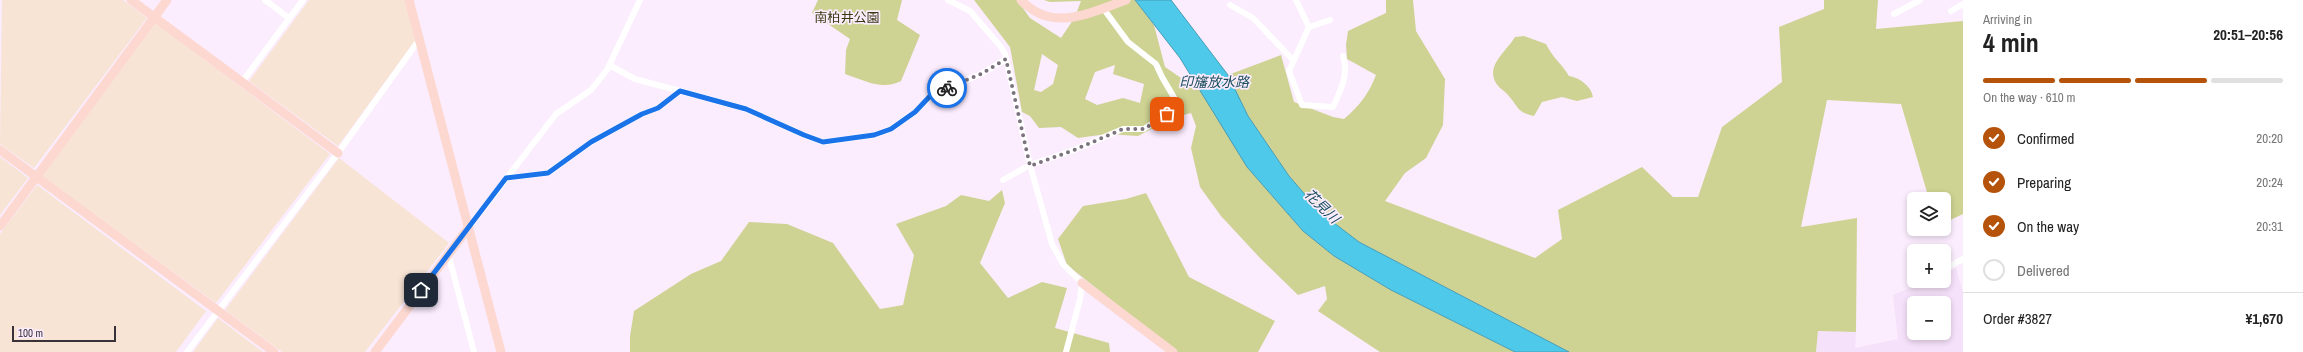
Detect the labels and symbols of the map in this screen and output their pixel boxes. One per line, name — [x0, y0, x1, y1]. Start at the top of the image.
park label: 南柏井公園 — [814, 9, 880, 26]
courier — [927, 68, 967, 108]
water label: 印旛放水路 — [1179, 73, 1250, 91]
pin — [1150, 97, 1184, 131]
water label: 花見川 — [1301, 185, 1345, 228]
pin — [404, 273, 438, 307]
scale bar — [12, 324, 116, 343]

